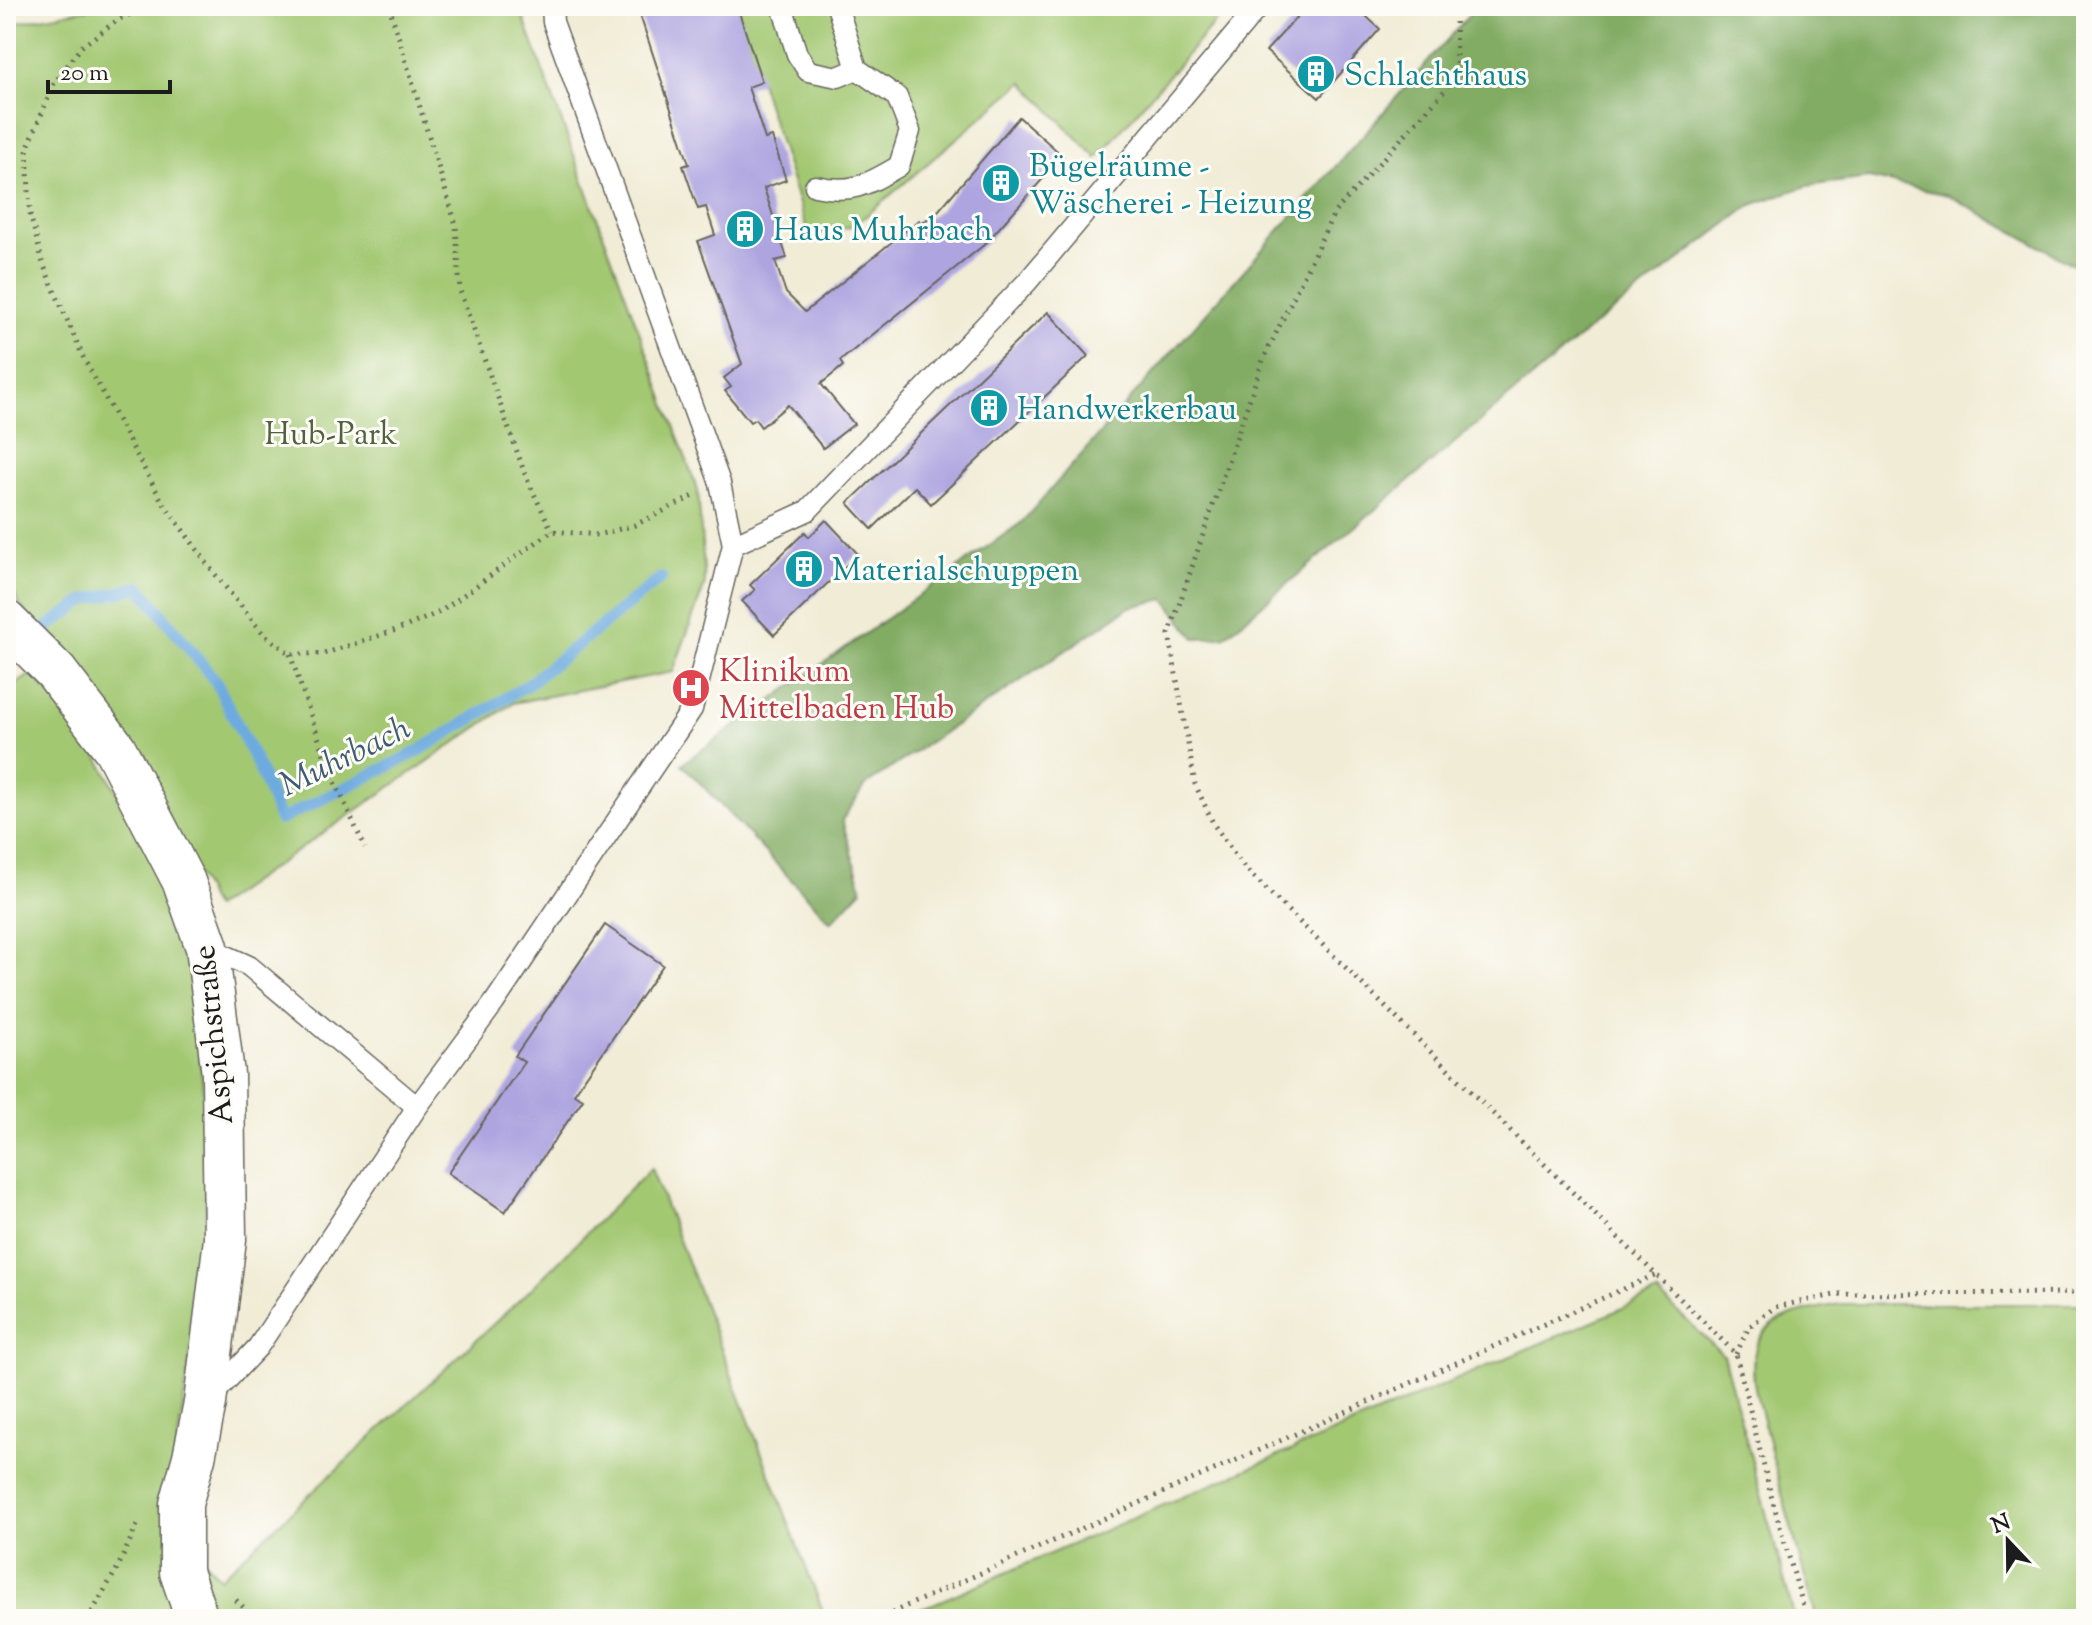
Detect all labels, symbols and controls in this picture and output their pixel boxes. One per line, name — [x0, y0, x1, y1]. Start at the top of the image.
scale bar — [48, 44, 170, 94]
building icon: Schlachthaus — [1295, 53, 1337, 95]
place label: Schlachthaus — [1344, 54, 1527, 100]
text: 20 m — [60, 57, 109, 91]
place label: Bügelräume - Wäscherei - Heizung — [1029, 145, 1312, 228]
building icon: Bügelräume - Wäscherei - Heizung — [980, 162, 1022, 204]
building icon: Haus Muhrbach — [724, 208, 766, 250]
place label: Haus Muhrbach — [773, 209, 993, 255]
building icon: Handwerkerbau — [968, 387, 1010, 429]
place label: Handwerkerbau — [1017, 388, 1237, 434]
park label: Hub-Park — [265, 413, 398, 459]
building icon: Materialschuppen — [783, 548, 825, 590]
place label: Materialschuppen — [832, 549, 1079, 595]
place label: Klinikum Mittelbaden Hub — [719, 650, 954, 733]
hospital icon: Klinikum Mittelbaden Hub — [670, 667, 712, 709]
water label: Muhrbach — [272, 705, 420, 811]
street label: Aspichstraße — [183, 943, 247, 1127]
north arrow — [1968, 1501, 2048, 1581]
text: N — [1987, 1507, 2016, 1543]

